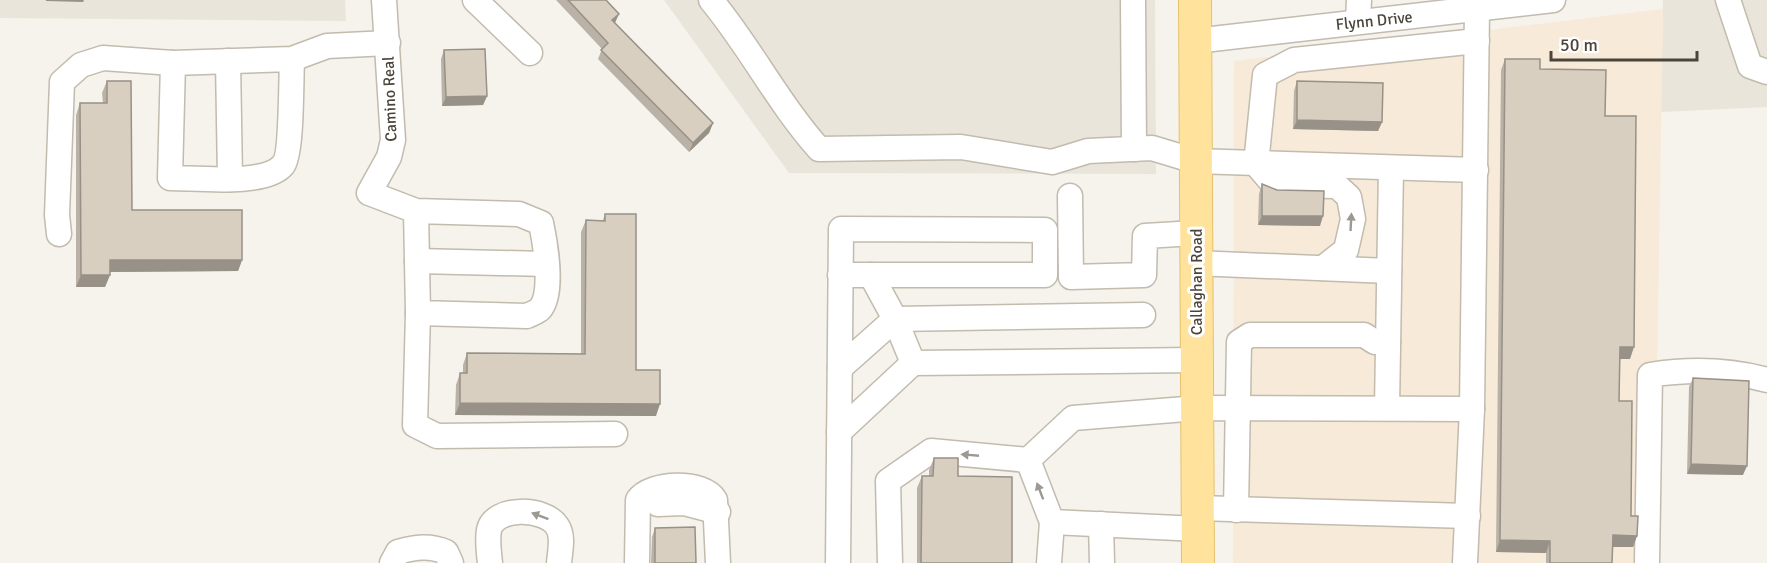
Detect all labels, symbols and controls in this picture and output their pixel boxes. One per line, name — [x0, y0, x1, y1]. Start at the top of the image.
street label: Flynn Drive — [1335, 7, 1413, 35]
scale bar — [1551, 24, 1696, 62]
text: 50 m — [1560, 34, 1598, 56]
street label: Camino Real — [379, 56, 401, 142]
one-way arrow — [1346, 212, 1355, 231]
street label: Callaghan Road — [1187, 229, 1207, 335]
one-way arrow — [960, 450, 979, 460]
one-way arrow — [1035, 482, 1044, 500]
one-way arrow — [530, 510, 548, 520]

